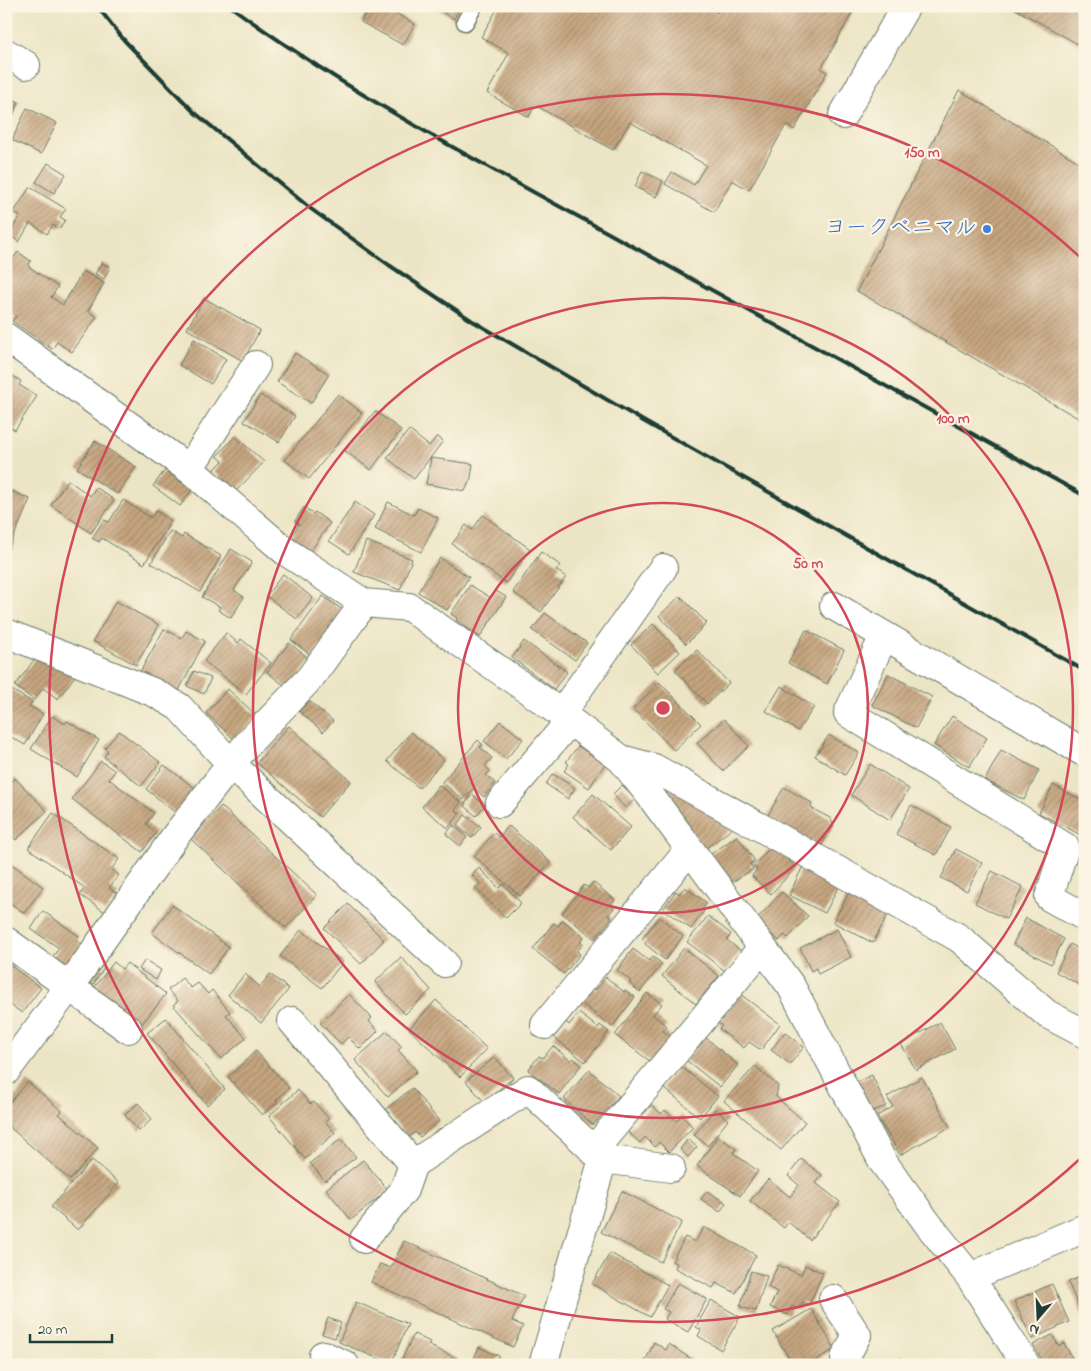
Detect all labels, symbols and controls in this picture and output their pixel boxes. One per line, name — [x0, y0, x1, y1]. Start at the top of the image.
text: 150 m — [904, 142, 940, 164]
place label: ヨークベニマル — [825, 213, 977, 245]
marker: ヨークベニマル — [981, 223, 993, 235]
text: 100 m — [936, 408, 970, 430]
text: 50 m — [793, 553, 824, 575]
centre of rings — [654, 699, 672, 717]
north arrow — [1014, 1294, 1064, 1344]
scale bar — [30, 1311, 112, 1343]
text: N — [1026, 1317, 1042, 1340]
text: 20 m — [38, 1319, 68, 1341]

